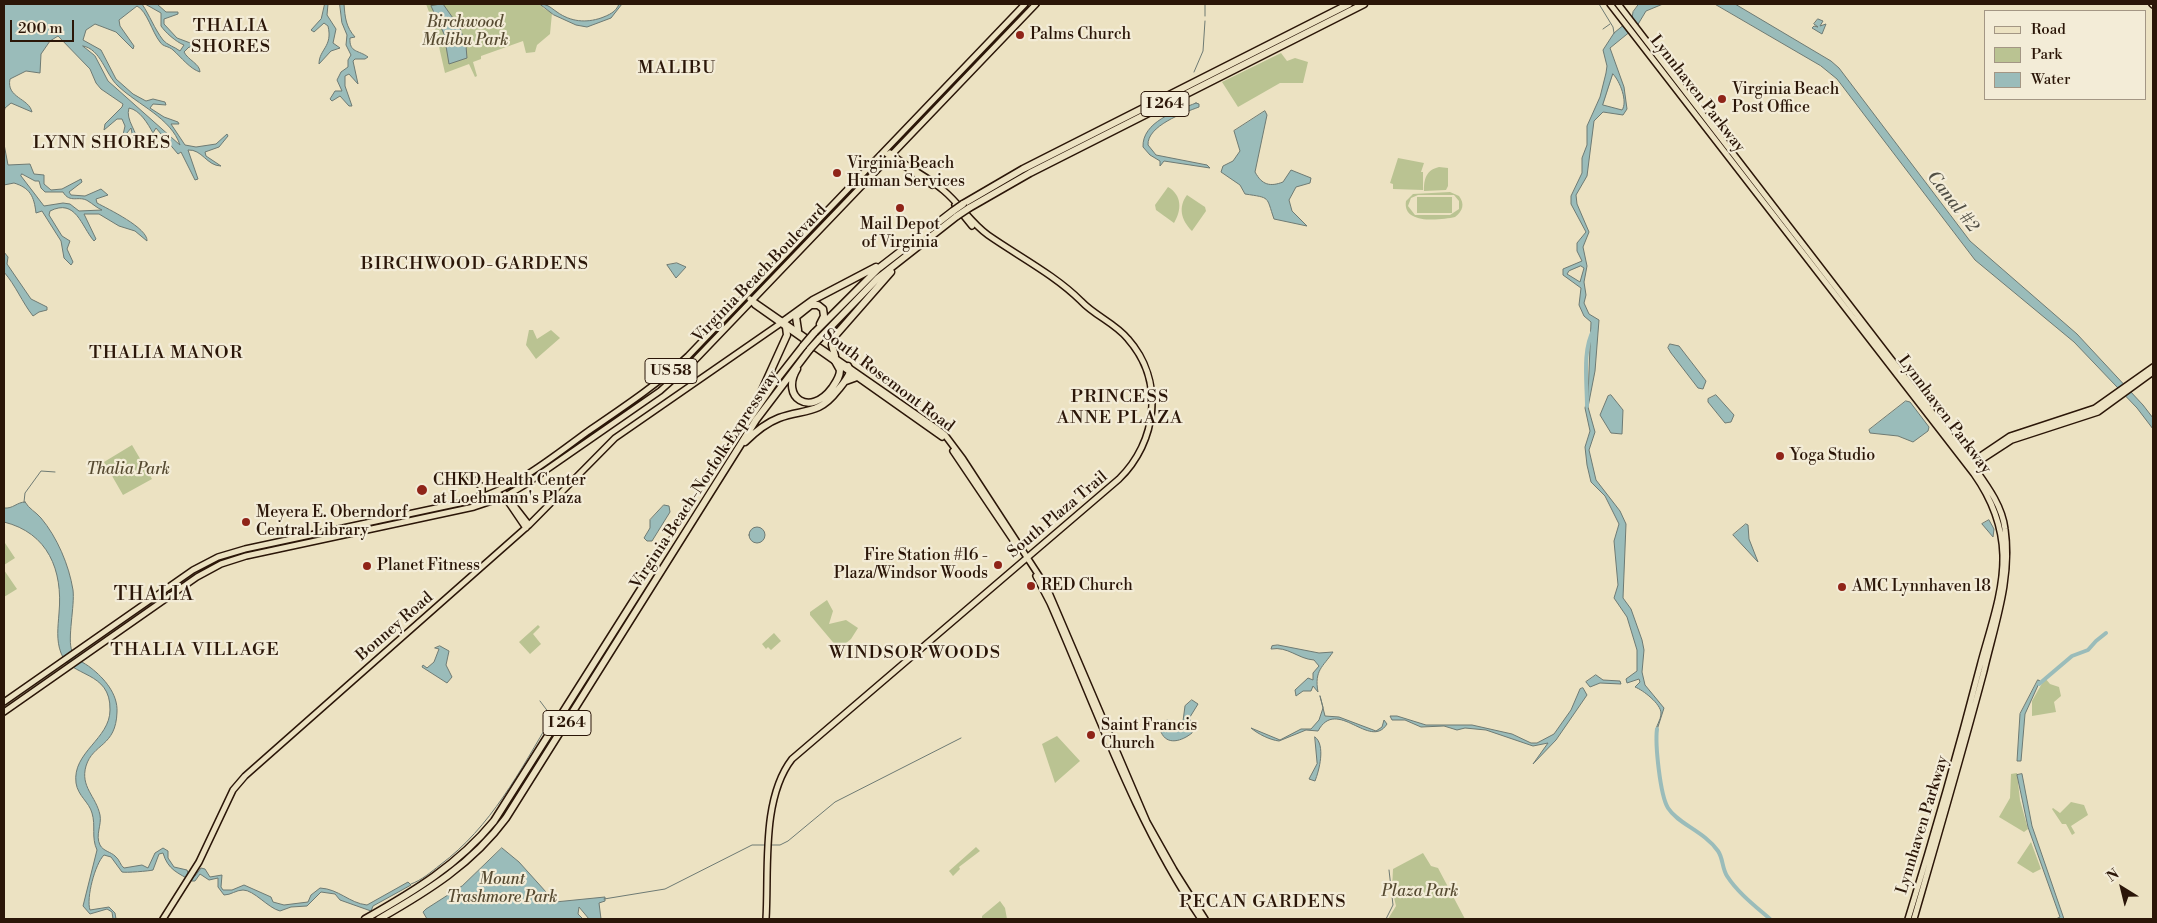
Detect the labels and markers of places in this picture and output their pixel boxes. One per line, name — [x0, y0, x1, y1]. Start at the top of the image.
place label: Palms Church — [1030, 25, 1131, 45]
marker: Palms Church — [1014, 29, 1026, 41]
place label: Virginia Beach Post Office — [1732, 80, 1839, 118]
marker: Virginia Beach Post Office — [1716, 93, 1728, 105]
place label: Virginia Beach Human Services — [847, 154, 965, 192]
marker: Virginia Beach Human Services — [831, 167, 843, 179]
marker: Mail Depot of Virginia — [894, 202, 906, 214]
place label: Mail Depot of Virginia — [860, 215, 940, 253]
place label: Yoga Studio — [1790, 446, 1875, 466]
marker: Yoga Studio — [1774, 450, 1786, 462]
place label: CHKD Health Center at Loehmann's Plaza — [433, 471, 586, 509]
marker: CHKD Health Center at Loehmann's Plaza — [415, 483, 429, 497]
place label: Meyera E. Oberndorf Central Library — [256, 503, 408, 541]
marker: Meyera E. Oberndorf Central Library — [240, 516, 252, 528]
place label: Fire Station #16 - Plaza/Windsor Woods — [834, 546, 988, 584]
place label: Planet Fitness — [377, 556, 480, 576]
marker: Fire Station #16 - Plaza/Windsor Woods — [992, 559, 1004, 571]
marker: Planet Fitness — [361, 560, 373, 572]
place label: RED Church — [1041, 576, 1133, 596]
place label: AMC Lynnhaven 18 — [1852, 577, 1991, 597]
marker: RED Church — [1025, 580, 1037, 592]
marker: AMC Lynnhaven 18 — [1836, 581, 1848, 593]
place label: Saint Francis Church — [1101, 716, 1197, 754]
marker: Saint Francis Church — [1085, 729, 1097, 741]

